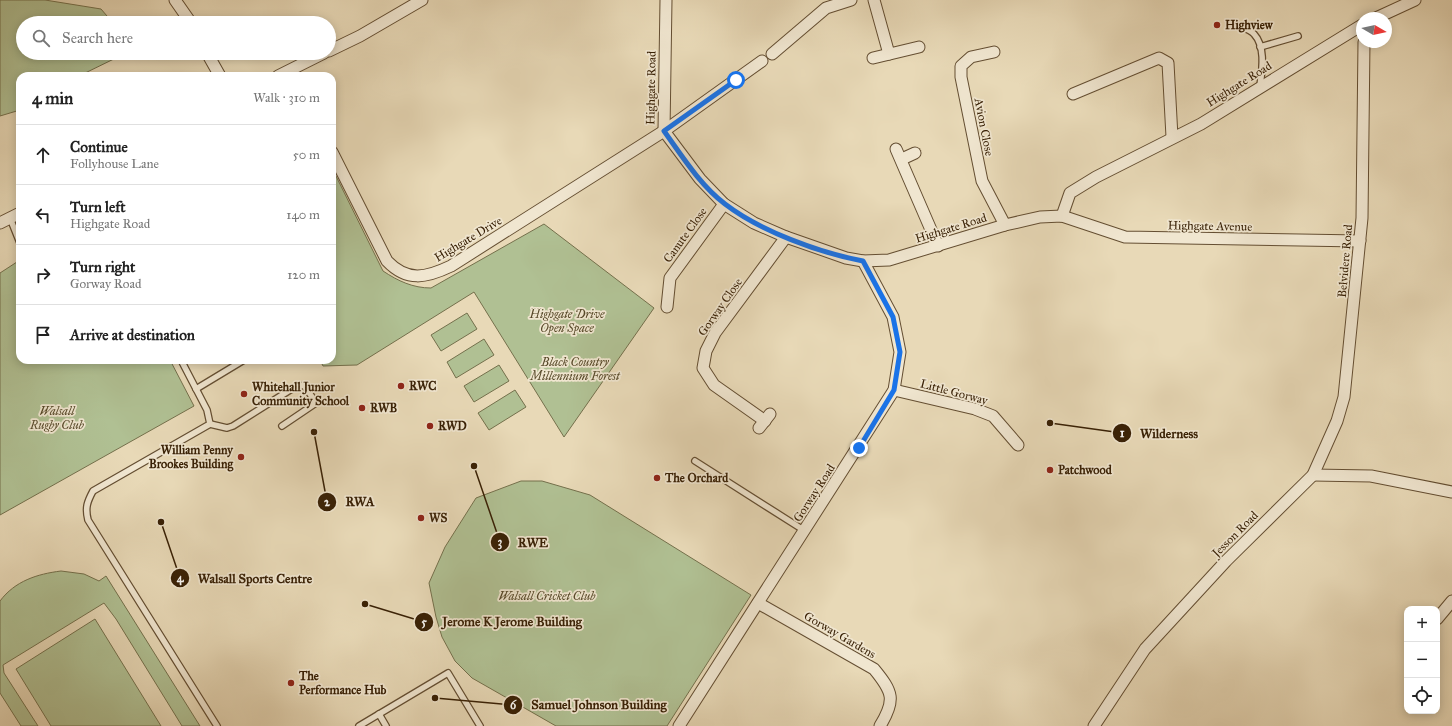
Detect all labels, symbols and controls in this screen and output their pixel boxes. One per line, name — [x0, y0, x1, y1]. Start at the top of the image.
north arrow — [1356, 12, 1392, 48]
search box — [16, 16, 336, 60]
place label: Highview — [1225, 18, 1274, 33]
marker: Highview — [1212, 20, 1222, 30]
icon: search — [30, 27, 52, 49]
text: Search here — [62, 29, 133, 47]
street label: Highgate Road — [643, 51, 660, 125]
street label: Highgate Road — [1204, 58, 1275, 110]
route start — [727, 71, 745, 89]
text: 4 min — [32, 88, 73, 109]
text: Walk · 310 m — [253, 90, 320, 106]
street label: Avion Close — [971, 96, 996, 157]
text: Continue — [70, 138, 128, 156]
icon: ahead — [32, 144, 54, 166]
text: 50 m — [293, 147, 320, 163]
text: Follyhouse Lane — [70, 156, 159, 172]
text: Turn left — [70, 198, 126, 216]
icon: left — [32, 204, 54, 226]
street label: Canute Close — [660, 205, 710, 265]
text: 140 m — [286, 207, 320, 223]
street label: Highgate Road — [914, 210, 989, 246]
street label: Highgate Drive — [432, 213, 505, 265]
text: Highgate Road — [70, 216, 150, 232]
street label: Highgate Avenue — [1168, 218, 1252, 235]
street label: Belvidere Road — [1335, 224, 1355, 298]
text: Turn right — [70, 258, 135, 276]
icon: right — [32, 264, 54, 286]
text: 120 m — [287, 267, 320, 283]
street label: Gorway Close — [695, 275, 745, 339]
text: Gorway Road — [70, 276, 141, 292]
park label: Highgate Drive Open Space — [529, 307, 605, 336]
icon: arrive — [32, 324, 54, 346]
text: Arrive at destination — [70, 326, 195, 344]
park label: Black Country Millennium Forest — [529, 355, 621, 383]
street label: Little Gorway — [919, 376, 990, 408]
place label: RWC — [409, 379, 436, 393]
place label: Whitehall Junior Community School — [252, 380, 350, 409]
marker: RWC — [396, 381, 406, 391]
marker: Whitehall Junior Community School — [239, 389, 249, 399]
place label: RWB — [370, 401, 397, 415]
marker: RWB — [357, 403, 367, 413]
park label: Walsall Rugby Club — [29, 404, 85, 432]
place label: RWD — [438, 419, 467, 433]
marker: RWD — [425, 421, 435, 431]
callout: Wilderness — [1112, 421, 1206, 446]
text: 1 — [1120, 426, 1125, 440]
text: Wilderness — [1140, 426, 1198, 442]
route end — [850, 439, 868, 457]
place label: William Penny Brookes Building — [149, 443, 234, 472]
marker: William Penny Brookes Building — [236, 452, 246, 462]
street label: Gorway Road — [790, 462, 838, 524]
place label: Patchwood — [1058, 463, 1113, 477]
marker: Patchwood — [1045, 465, 1055, 475]
place label: The Orchard — [664, 471, 729, 485]
marker: The Orchard — [652, 473, 662, 483]
callout: RWA — [317, 489, 382, 514]
text: RWA — [345, 494, 375, 510]
text: 2 — [324, 495, 331, 509]
street label: Jesson Road — [1208, 508, 1262, 562]
place label: WS — [429, 511, 447, 525]
marker: WS — [416, 513, 426, 523]
callout: RWE — [490, 530, 556, 555]
text: 3 — [498, 535, 503, 550]
text: RWE — [518, 535, 549, 551]
callout: Walsall Sports Centre — [170, 566, 320, 591]
text: 4 — [177, 571, 185, 586]
text: Walsall Sports Centre — [198, 571, 313, 587]
park label: Walsall Cricket Club — [499, 589, 596, 603]
map controls — [1404, 606, 1440, 714]
button: + — [1404, 606, 1440, 642]
callout: Jerome K Jerome Building — [414, 609, 590, 634]
street label: Gorway Gardens — [802, 609, 878, 661]
text: Jerome K Jerome Building — [440, 614, 583, 630]
text: 5 — [421, 615, 427, 629]
button: − — [1404, 642, 1440, 678]
place label: The Performance Hub — [298, 669, 387, 697]
marker: The Performance Hub — [286, 678, 296, 688]
button: locate — [1404, 678, 1440, 714]
callout: Samuel Johnson Building — [503, 692, 675, 717]
text: Samuel Johnson Building — [531, 697, 668, 713]
text: 6 — [510, 698, 517, 712]

